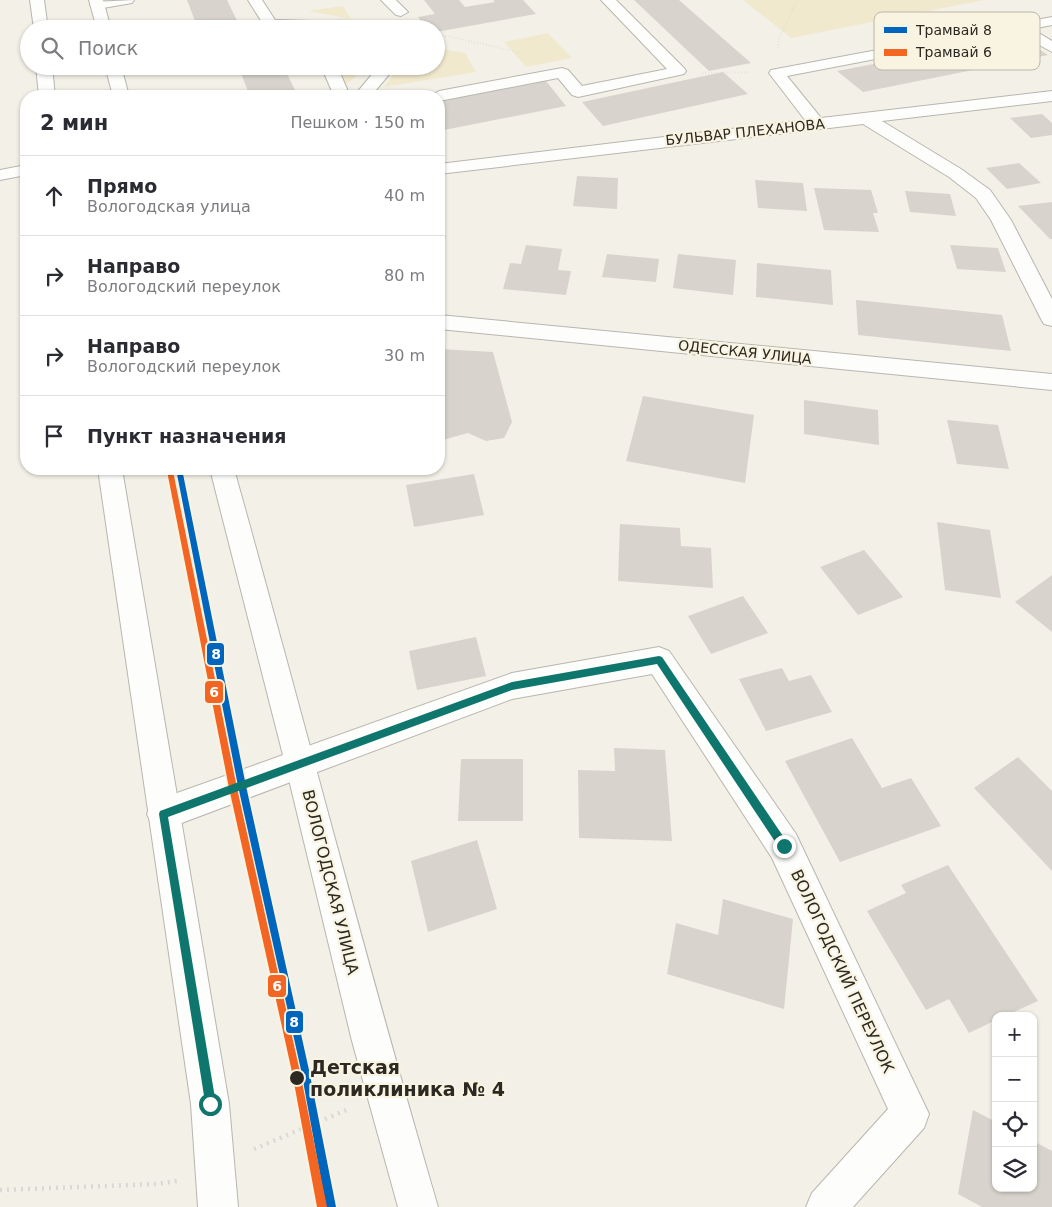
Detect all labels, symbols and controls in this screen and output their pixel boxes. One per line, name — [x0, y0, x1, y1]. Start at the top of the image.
legend — [874, 12, 1040, 70]
search box — [20, 20, 445, 75]
text: Трамвай 8 — [915, 22, 992, 38]
icon: search — [38, 34, 66, 62]
text: Поиск — [78, 37, 138, 59]
text: Трамвай 6 — [915, 44, 992, 60]
text: 2 мин — [40, 111, 108, 135]
text: Пешком · 150 m — [290, 113, 425, 132]
street label: БУЛЬВАР ПЛЕХАНОВА — [665, 116, 826, 148]
text: Прямо — [87, 175, 157, 197]
icon: ahead — [40, 182, 68, 210]
text: 40 m — [384, 186, 425, 205]
text: Вологодская улица — [87, 197, 251, 216]
text: Направо — [87, 255, 180, 277]
icon: right — [40, 262, 68, 290]
text: 80 m — [384, 266, 425, 285]
text: Вологодский переулок — [87, 277, 281, 296]
text: Направо — [87, 335, 180, 357]
street label: ОДЕССКАЯ УЛИЦА — [678, 337, 813, 367]
icon: right — [40, 342, 68, 370]
text: 30 m — [384, 346, 425, 365]
text: Вологодский переулок — [87, 357, 281, 376]
icon: arrive — [40, 422, 68, 450]
text: Пункт назначения — [87, 425, 286, 447]
line badge: 8 — [206, 642, 225, 666]
text: 8 — [211, 646, 221, 662]
line badge: 6 — [204, 680, 224, 704]
text: 6 — [209, 684, 219, 700]
street label: ВОЛОГОДСКАЯ УЛИЦА — [298, 788, 363, 977]
route end — [773, 835, 796, 858]
street label: ВОЛОГОДСКИЙ ПЕРЕУЛОК — [787, 866, 898, 1077]
line badge: 6 — [267, 974, 287, 998]
text: 6 — [272, 978, 282, 994]
line badge: 8 — [285, 1010, 304, 1034]
map controls — [992, 1012, 1037, 1192]
button: + — [992, 1012, 1037, 1057]
text: 8 — [289, 1014, 299, 1030]
place label: Детская поликлиника № 4 — [310, 1056, 505, 1100]
button: − — [992, 1057, 1037, 1102]
marker: Детская поликлиника № 4 — [288, 1069, 306, 1087]
route start — [199, 1093, 222, 1116]
button: locate — [992, 1102, 1037, 1147]
button: layers — [992, 1147, 1037, 1192]

